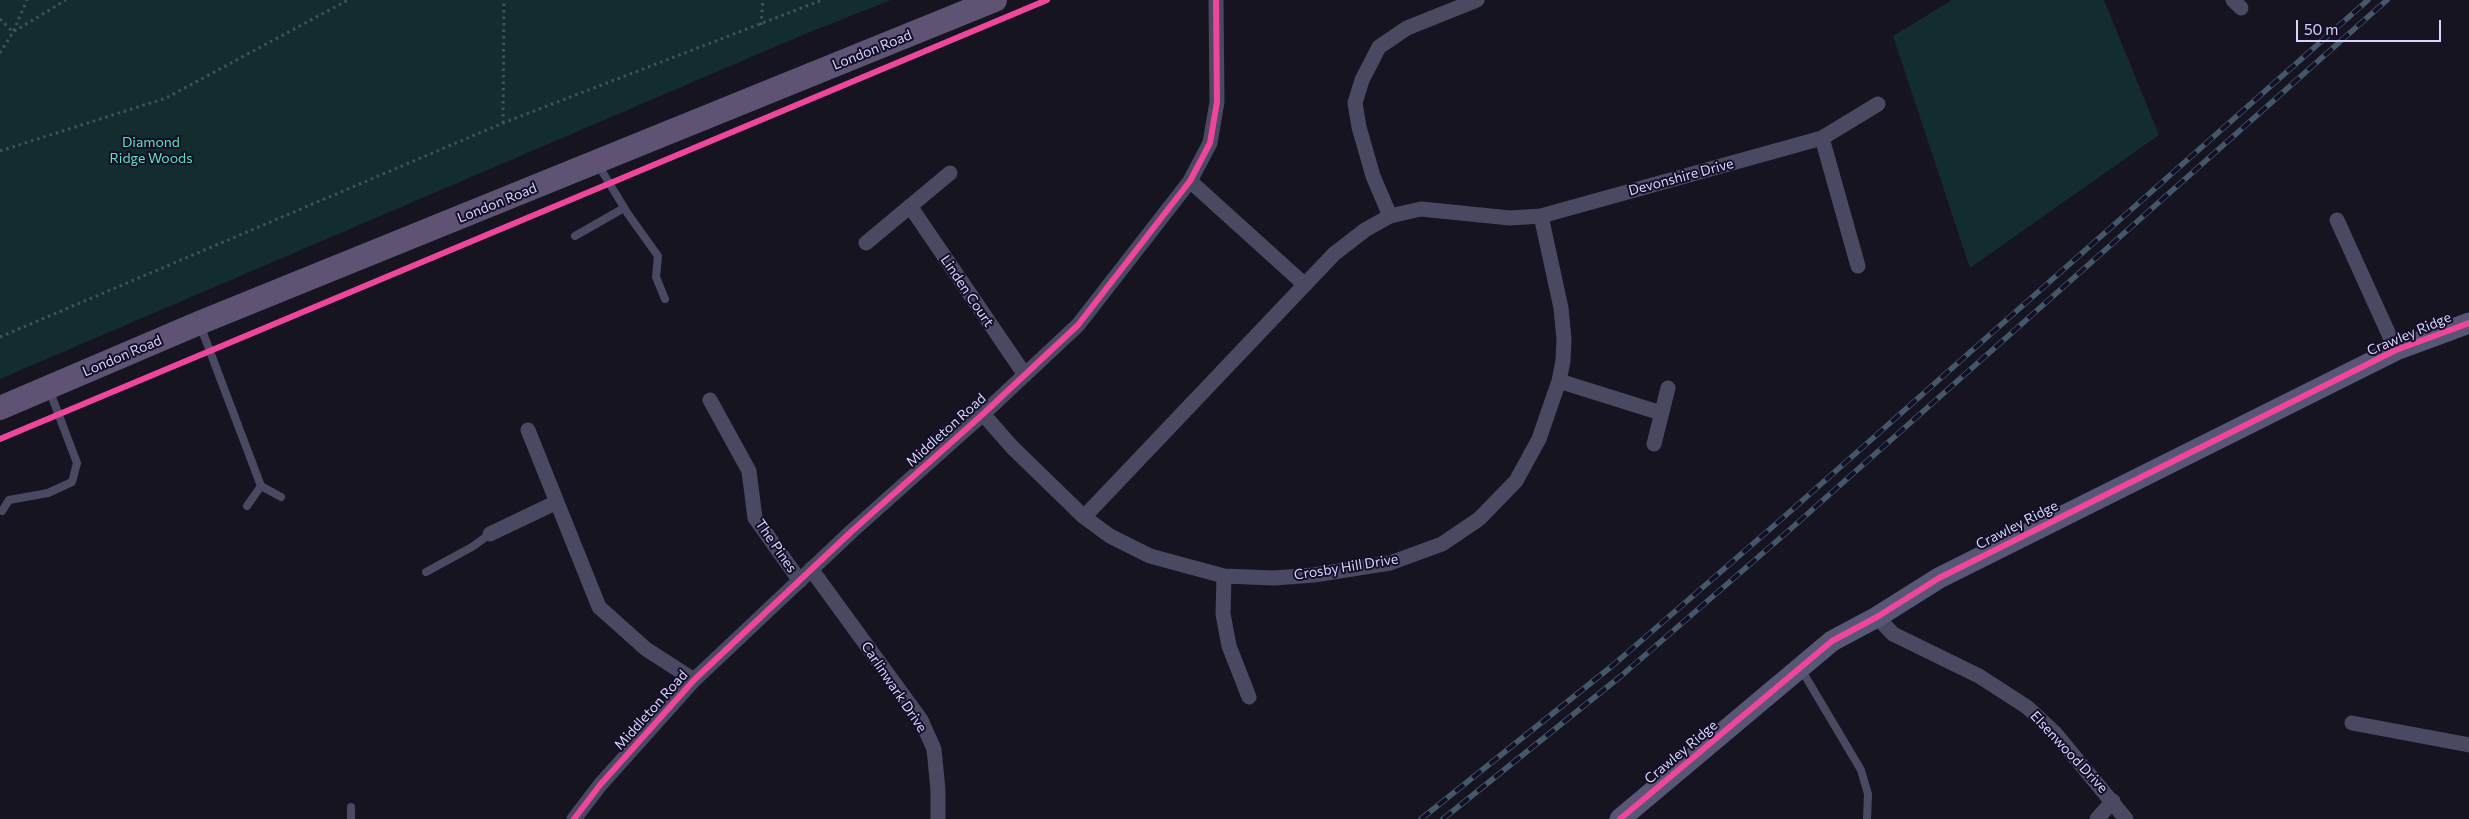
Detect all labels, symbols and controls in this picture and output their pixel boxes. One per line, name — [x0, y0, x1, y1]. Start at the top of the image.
scale bar — [2299, 10, 2444, 42]
text: 50 m — [2304, 20, 2338, 38]
street label: London Road — [830, 26, 914, 74]
park label: Diamond Ridge Woods — [109, 134, 193, 166]
street label: Devonshire Drive — [1627, 155, 1735, 199]
street label: London Road — [455, 179, 539, 227]
street label: Linden Court — [937, 252, 997, 330]
street label: Crawley Ridge — [2364, 309, 2454, 359]
street label: London Road — [80, 332, 164, 380]
street label: Middleton Road — [903, 390, 989, 470]
street label: Crawley Ridge — [1973, 497, 2061, 553]
street label: The Pines — [752, 516, 800, 576]
street label: Crosby Hill Drive — [1293, 550, 1399, 584]
street label: Carlinwark Drive — [858, 639, 930, 735]
street label: Middleton Road — [611, 667, 691, 753]
street label: Elsenwood Drive — [2027, 708, 2111, 796]
street label: Crawley Ridge — [1641, 717, 1721, 787]

